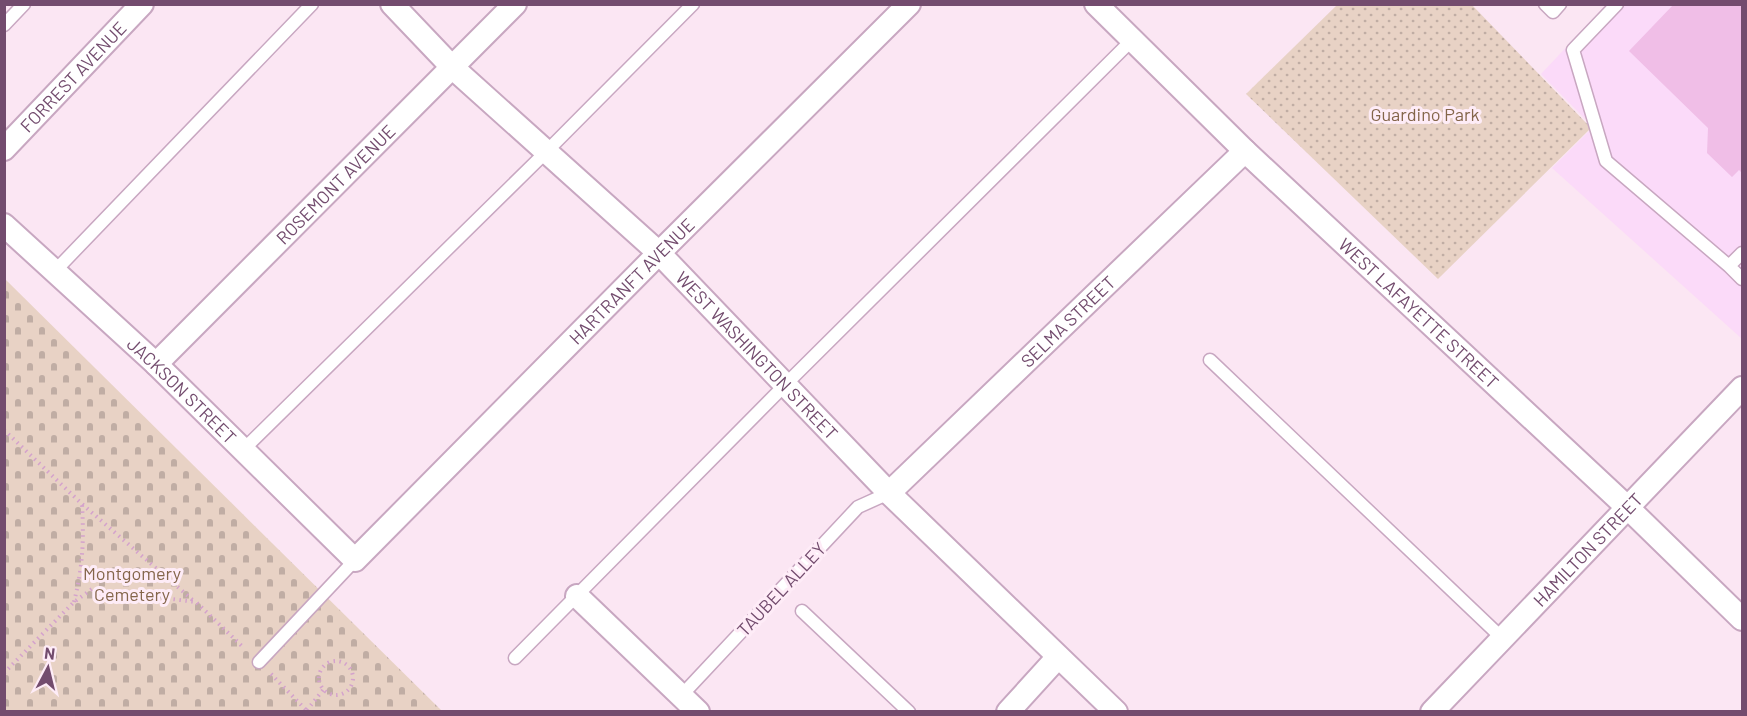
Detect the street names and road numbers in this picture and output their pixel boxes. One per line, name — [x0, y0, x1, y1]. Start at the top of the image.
street label: FORREST AVENUE — [15, 17, 131, 136]
street label: ROSEMONT AVENUE — [271, 120, 400, 248]
street label: HARTRANFT AVENUE — [564, 213, 699, 349]
street label: WEST LAFAYETTE STREET — [1334, 233, 1503, 393]
street label: WEST WASHINGTON STREET — [671, 267, 843, 444]
street label: SELMA STREET — [1016, 271, 1120, 372]
street label: JACKSON STREET — [123, 332, 241, 448]
street label: HAMILTON STREET — [1528, 488, 1647, 611]
street label: TAUBEL ALLEY — [732, 538, 830, 640]

